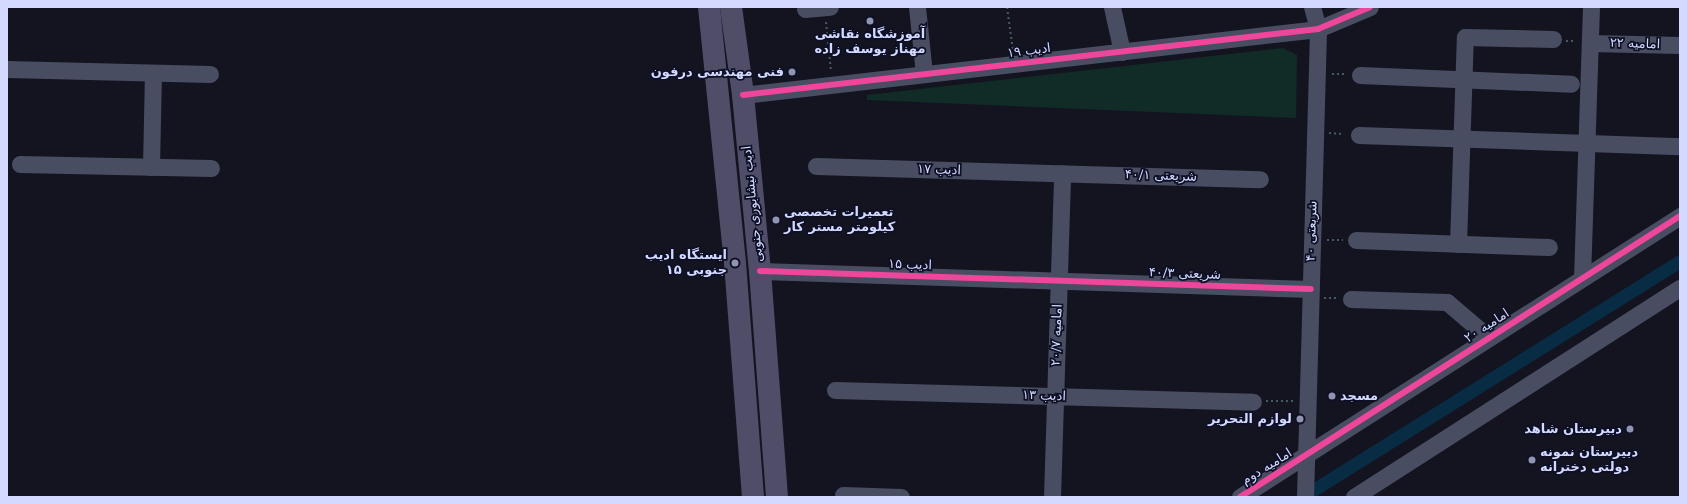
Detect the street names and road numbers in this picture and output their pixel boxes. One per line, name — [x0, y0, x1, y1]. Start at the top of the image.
street label: امامیه ۲۲ — [1609, 35, 1661, 53]
street label: ادیب ۱۹ — [1006, 41, 1052, 61]
street label: ادیب نیشابوری جنوبی — [739, 145, 767, 263]
street label: ادیب ۱۷ — [917, 161, 961, 179]
street label: شریعتی ۴۰/۱ — [1125, 167, 1197, 185]
street label: شریعتی ۴۰ — [1303, 200, 1321, 262]
street label: ادیب ۱۵ — [888, 256, 932, 274]
street label: شریعتی ۴۰/۳ — [1149, 265, 1221, 283]
street label: امامیه ۲۰/۷ — [1048, 304, 1066, 366]
street label: امامیه ۲۰ — [1462, 306, 1512, 346]
street label: ادیب ۱۳ — [1022, 387, 1066, 405]
street label: امامیه دوم — [1239, 445, 1295, 489]

